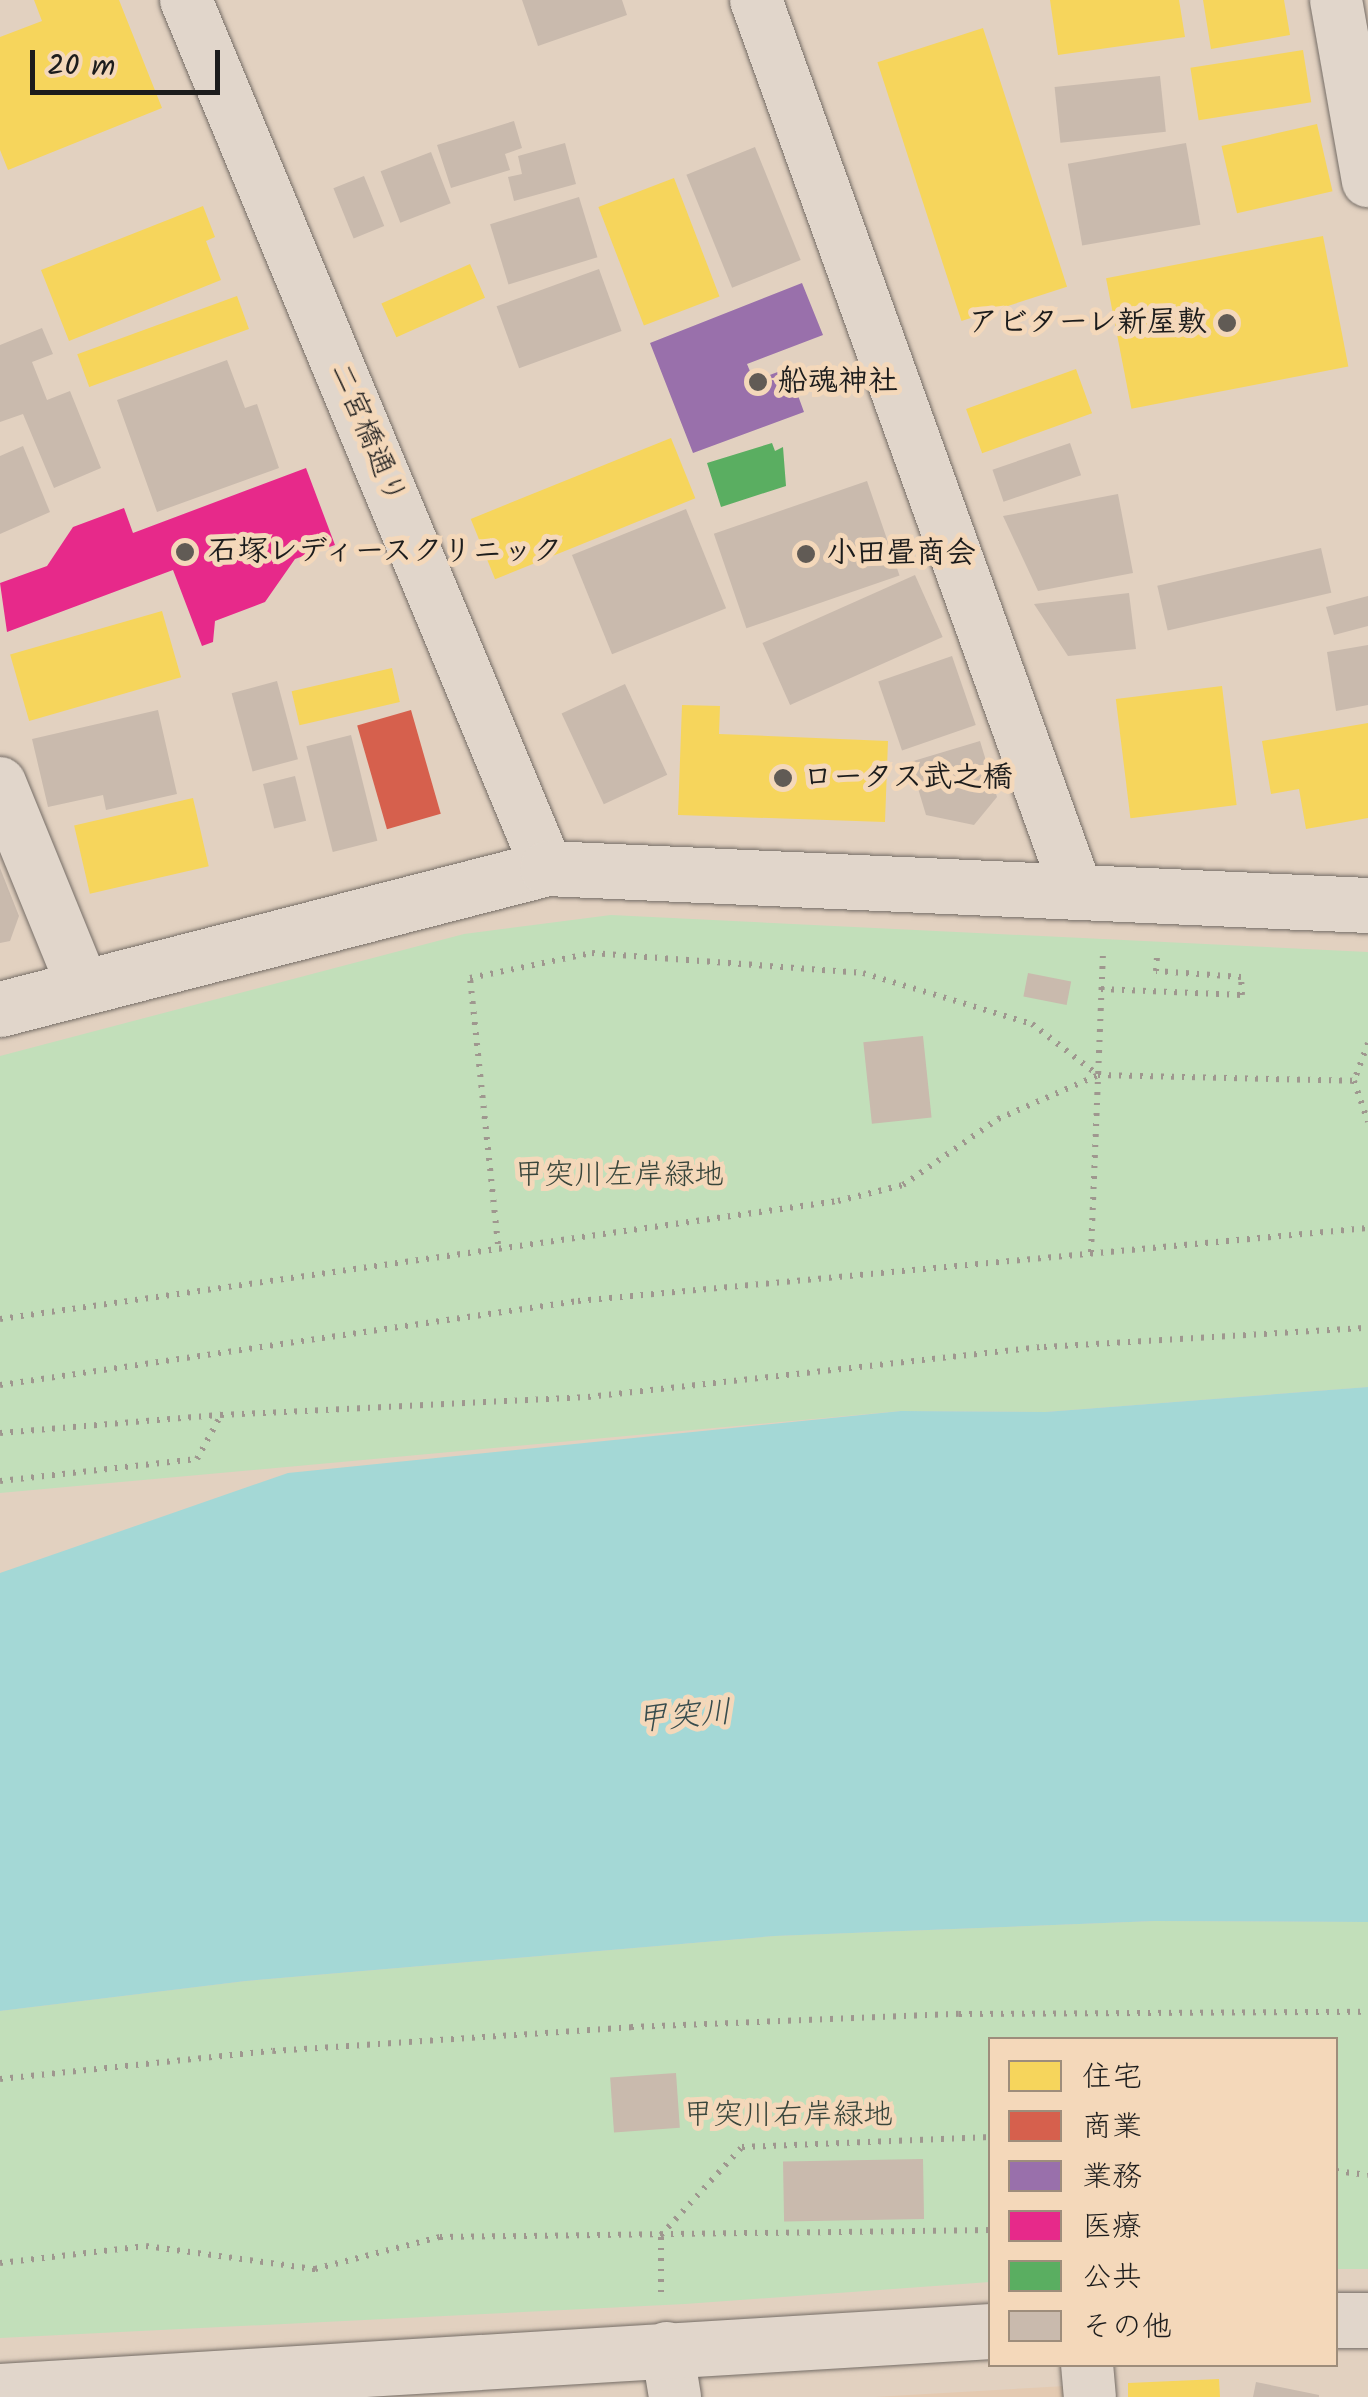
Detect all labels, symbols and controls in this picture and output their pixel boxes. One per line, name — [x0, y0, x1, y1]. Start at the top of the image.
scale bar — [35, 30, 225, 92]
text: 20 m — [47, 43, 115, 91]
place label: アビターレ新屋敷 — [967, 305, 1207, 341]
marker: アビターレ新屋敷 — [1216, 312, 1238, 334]
street label: 二宮橋通り — [321, 358, 413, 510]
place label: 船魂神社 — [778, 364, 898, 400]
marker: 船魂神社 — [747, 371, 769, 393]
place label: 石塚レディースクリニック — [208, 534, 568, 570]
place label: 小田畳商会 — [826, 536, 976, 572]
marker: 石塚レディースクリニック — [172, 539, 198, 565]
marker: 小田畳商会 — [795, 543, 817, 565]
place label: ロータス武之橋 — [803, 760, 1013, 796]
marker: ロータス武之橋 — [772, 767, 794, 789]
park label: 甲突川左岸緑地 — [514, 1158, 724, 1194]
water label: 甲突川 — [635, 1695, 733, 1741]
legend — [988, 2037, 1338, 2367]
text: 住宅 — [1082, 2054, 1142, 2102]
park label: 甲突川右岸緑地 — [683, 2098, 893, 2134]
text: 商業 — [1082, 2104, 1142, 2152]
text: 業務 — [1082, 2154, 1142, 2202]
text: 医療 — [1082, 2204, 1142, 2252]
text: 公共 — [1082, 2254, 1142, 2302]
text: その他 — [1082, 2304, 1172, 2352]

